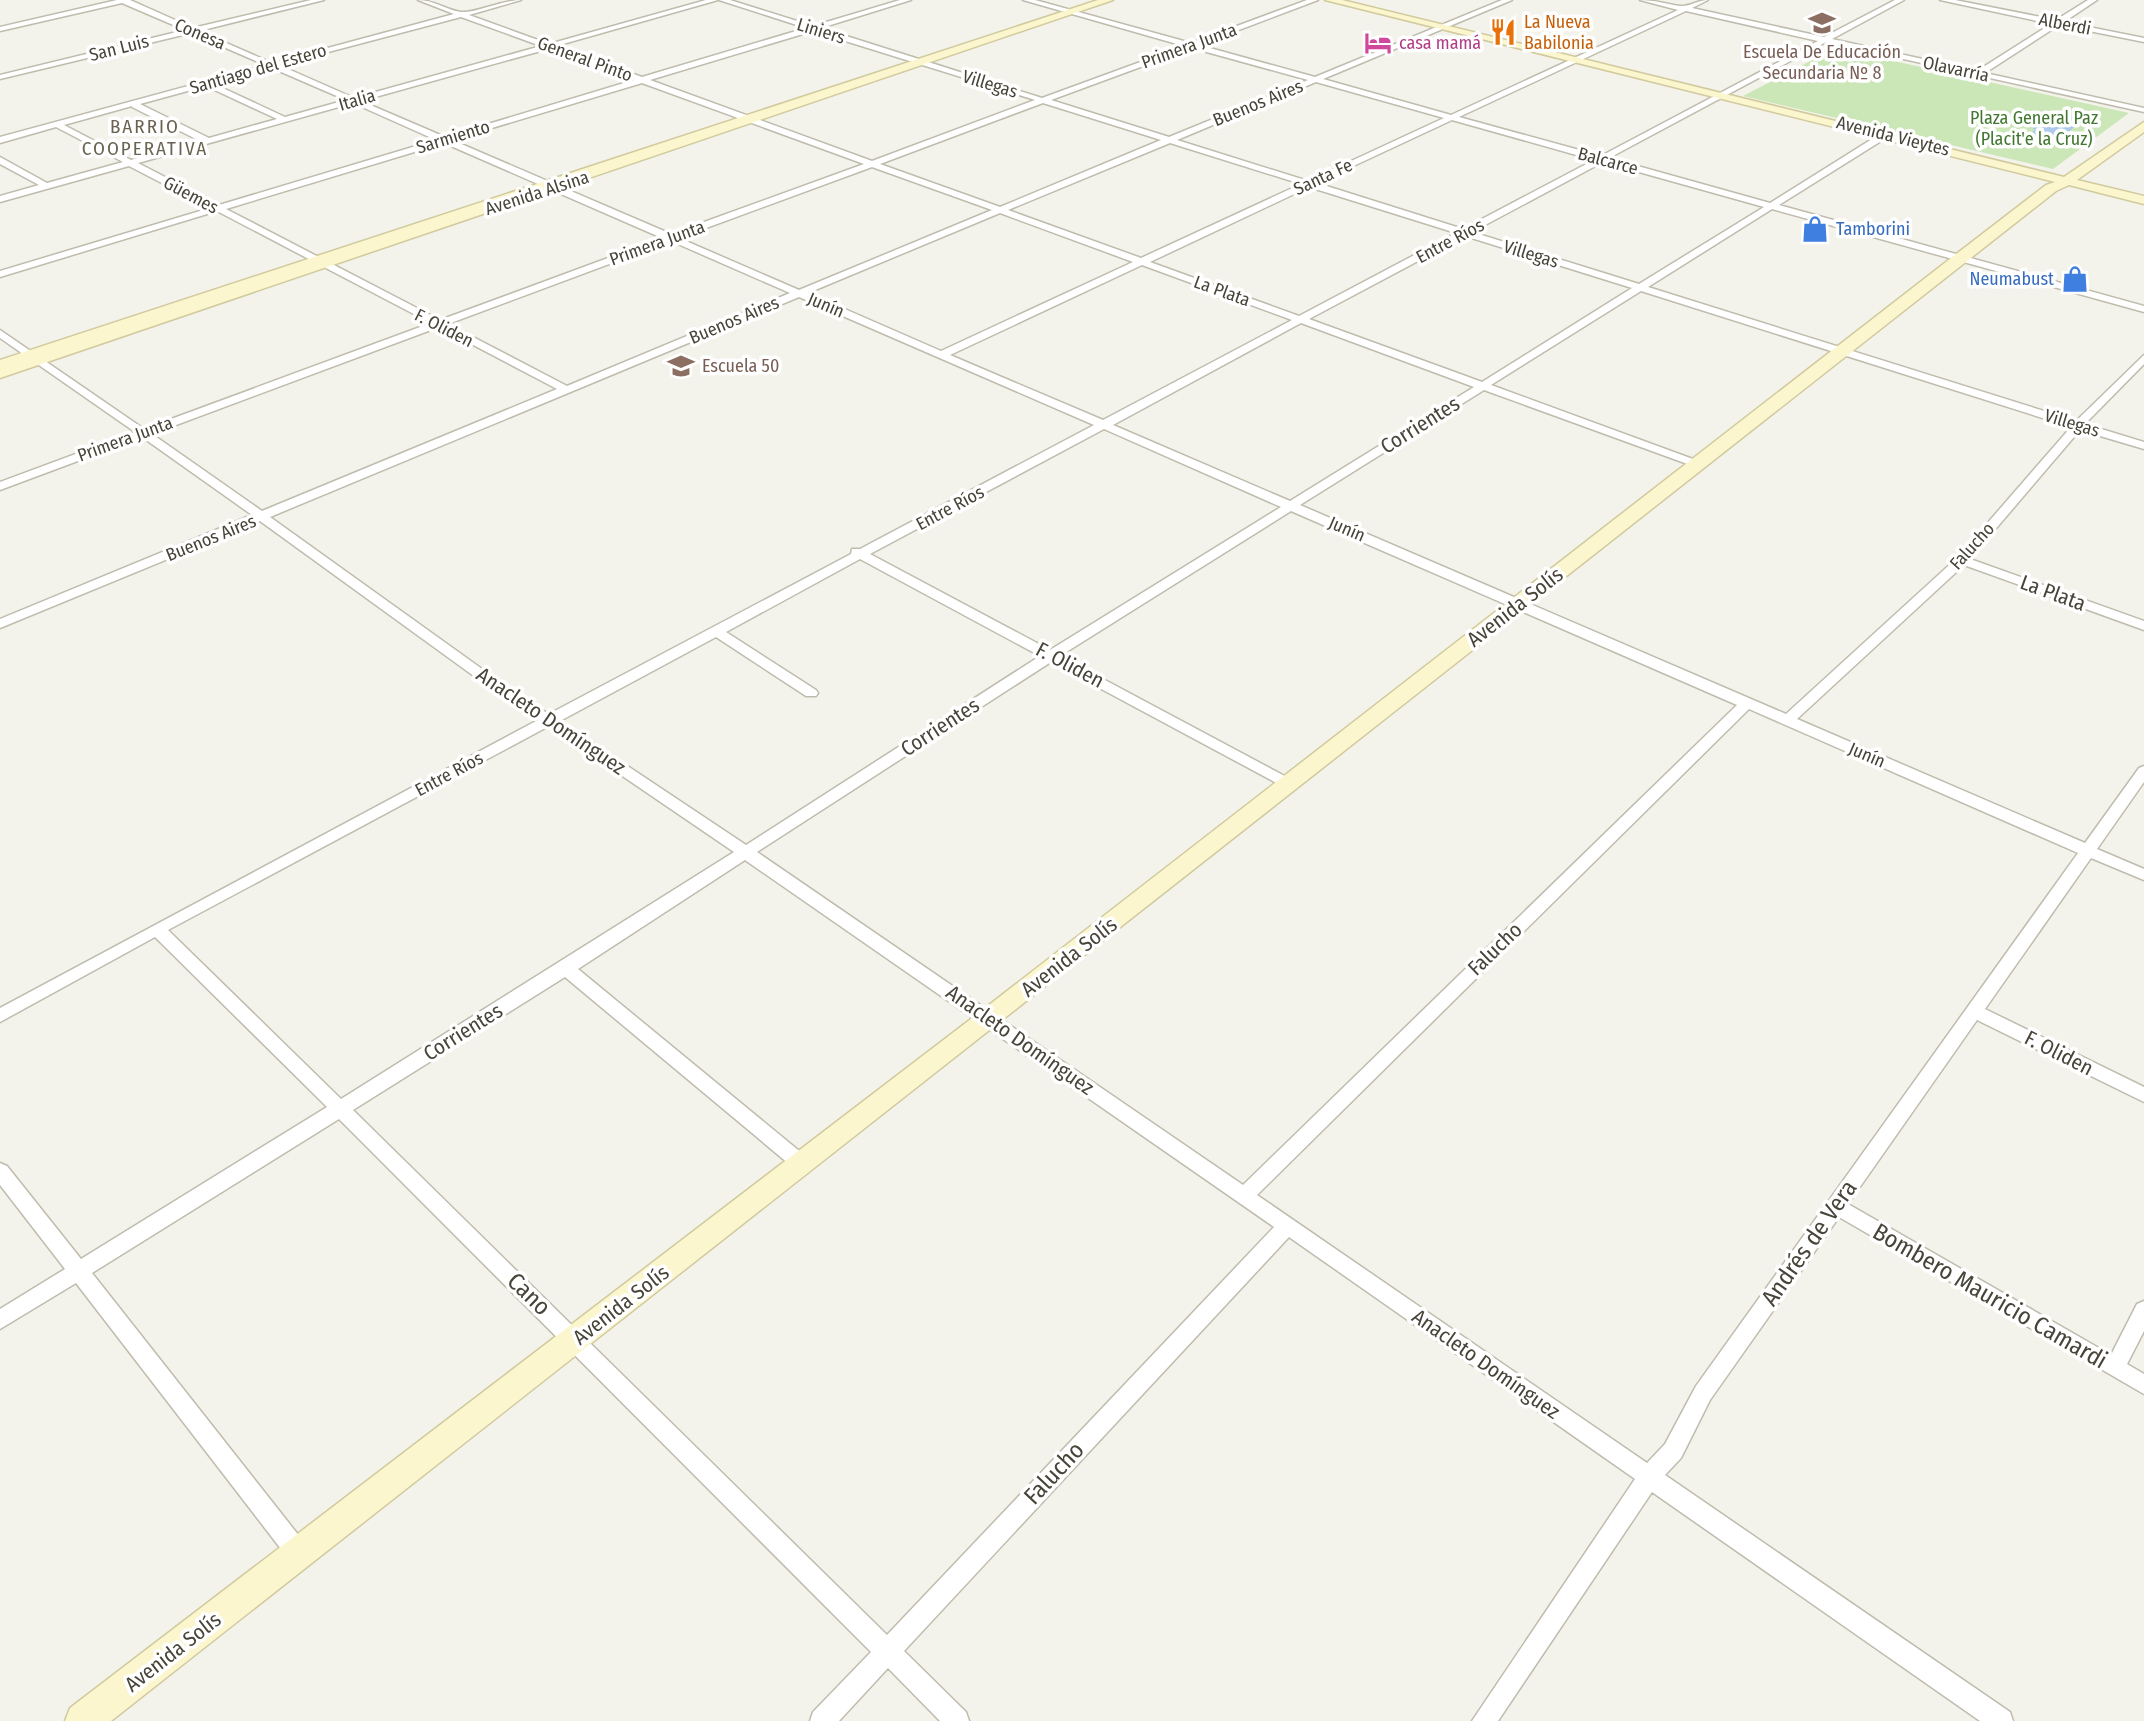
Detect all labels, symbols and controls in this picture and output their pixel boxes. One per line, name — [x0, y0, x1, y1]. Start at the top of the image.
school or university icon: Escuela De Educación Secundaria Nº 8 — [1807, 8, 1837, 38]
street label: Alberdi — [2037, 8, 2093, 40]
place label: La Nueva Babilonia — [1524, 11, 1594, 54]
street label: Liniers — [794, 13, 848, 49]
street label: Conesa — [171, 14, 229, 55]
restaurant icon: La Nueva Babilonia — [1488, 17, 1518, 47]
street label: Primera Junta — [1138, 19, 1240, 73]
hotel icon: casa mamá — [1363, 28, 1393, 58]
street label: San Luis — [87, 30, 151, 66]
street label: General Pinto — [535, 32, 635, 86]
place label: casa mamá — [1399, 32, 1481, 54]
street label: Santiago del Estero — [187, 39, 329, 99]
place label: Escuela De Educación Secundaria Nº 8 — [1743, 41, 1901, 84]
street label: Olavarría — [1921, 51, 1991, 87]
street label: Villegas — [960, 65, 1021, 103]
street label: Buenos Aires — [1210, 75, 1307, 131]
street label: Italia — [336, 84, 378, 116]
park label: Plaza General Paz (Placit'e la Cruz) — [1970, 107, 2098, 150]
street label: Avenida Vieytes — [1834, 111, 1952, 161]
district label: BARRIO COOPERATIVA — [82, 115, 208, 160]
street label: Sarmiento — [414, 115, 492, 159]
street label: Balcarce — [1575, 142, 1641, 180]
street label: Santa Fe — [1290, 154, 1356, 200]
street label: Avenida Alsina — [482, 166, 592, 220]
street label: Güemes — [160, 171, 223, 219]
street label: Entre Ríos — [1412, 214, 1488, 268]
shop icon: Tamborini — [1800, 214, 1830, 244]
street label: Primera Junta — [606, 216, 708, 270]
place label: Tamborini — [1836, 218, 1910, 240]
street label: Villegas — [1501, 235, 1562, 273]
shop icon: Neumabust — [2060, 264, 2090, 294]
place label: Neumabust — [1970, 268, 2054, 290]
street label: La Plata — [1191, 271, 1253, 311]
street label: Junín — [804, 287, 848, 323]
street label: Buenos Aires — [686, 291, 782, 349]
street label: F. Oliden — [411, 304, 477, 352]
school or university icon: Escuela 50 — [666, 351, 696, 381]
place label: Escuela 50 — [702, 355, 779, 377]
street label: Corrientes — [1376, 390, 1464, 459]
street label: Villegas — [2042, 404, 2103, 442]
street label: Primera Junta — [74, 412, 176, 466]
street label: Entre Ríos — [912, 481, 988, 535]
street label: Buenos Aires — [163, 510, 260, 566]
street label: Junín — [1325, 511, 1369, 547]
street label: Falucho — [1945, 518, 1999, 574]
street label: Avenida Solís — [1462, 561, 1568, 653]
street label: La Plata — [2017, 569, 2089, 617]
street label: F. Oliden — [1031, 636, 1109, 694]
street label: Anacleto Domínguez — [471, 661, 631, 781]
street label: Corrientes — [896, 692, 984, 762]
street label: Junín — [1845, 737, 1889, 773]
street label: Entre Ríos — [411, 747, 487, 801]
street label: Avenida Solís — [1016, 911, 1122, 1003]
street label: Falucho — [1462, 917, 1528, 981]
street label: Anacleto Domínguez — [941, 979, 1099, 1101]
street label: Corrientes — [419, 997, 507, 1066]
street label: F. Oliden — [2020, 1025, 2098, 1081]
street label: Andrés de Vera — [1755, 1175, 1863, 1311]
street label: Bombero Mauricio Camardi — [1868, 1217, 2112, 1375]
street label: Avenida Solís — [568, 1259, 674, 1351]
street label: Cano — [502, 1267, 556, 1321]
street label: Anacleto Domínguez — [1407, 1303, 1565, 1425]
street label: Falucho — [1018, 1436, 1090, 1510]
street label: Avenida Solís — [120, 1606, 226, 1698]

